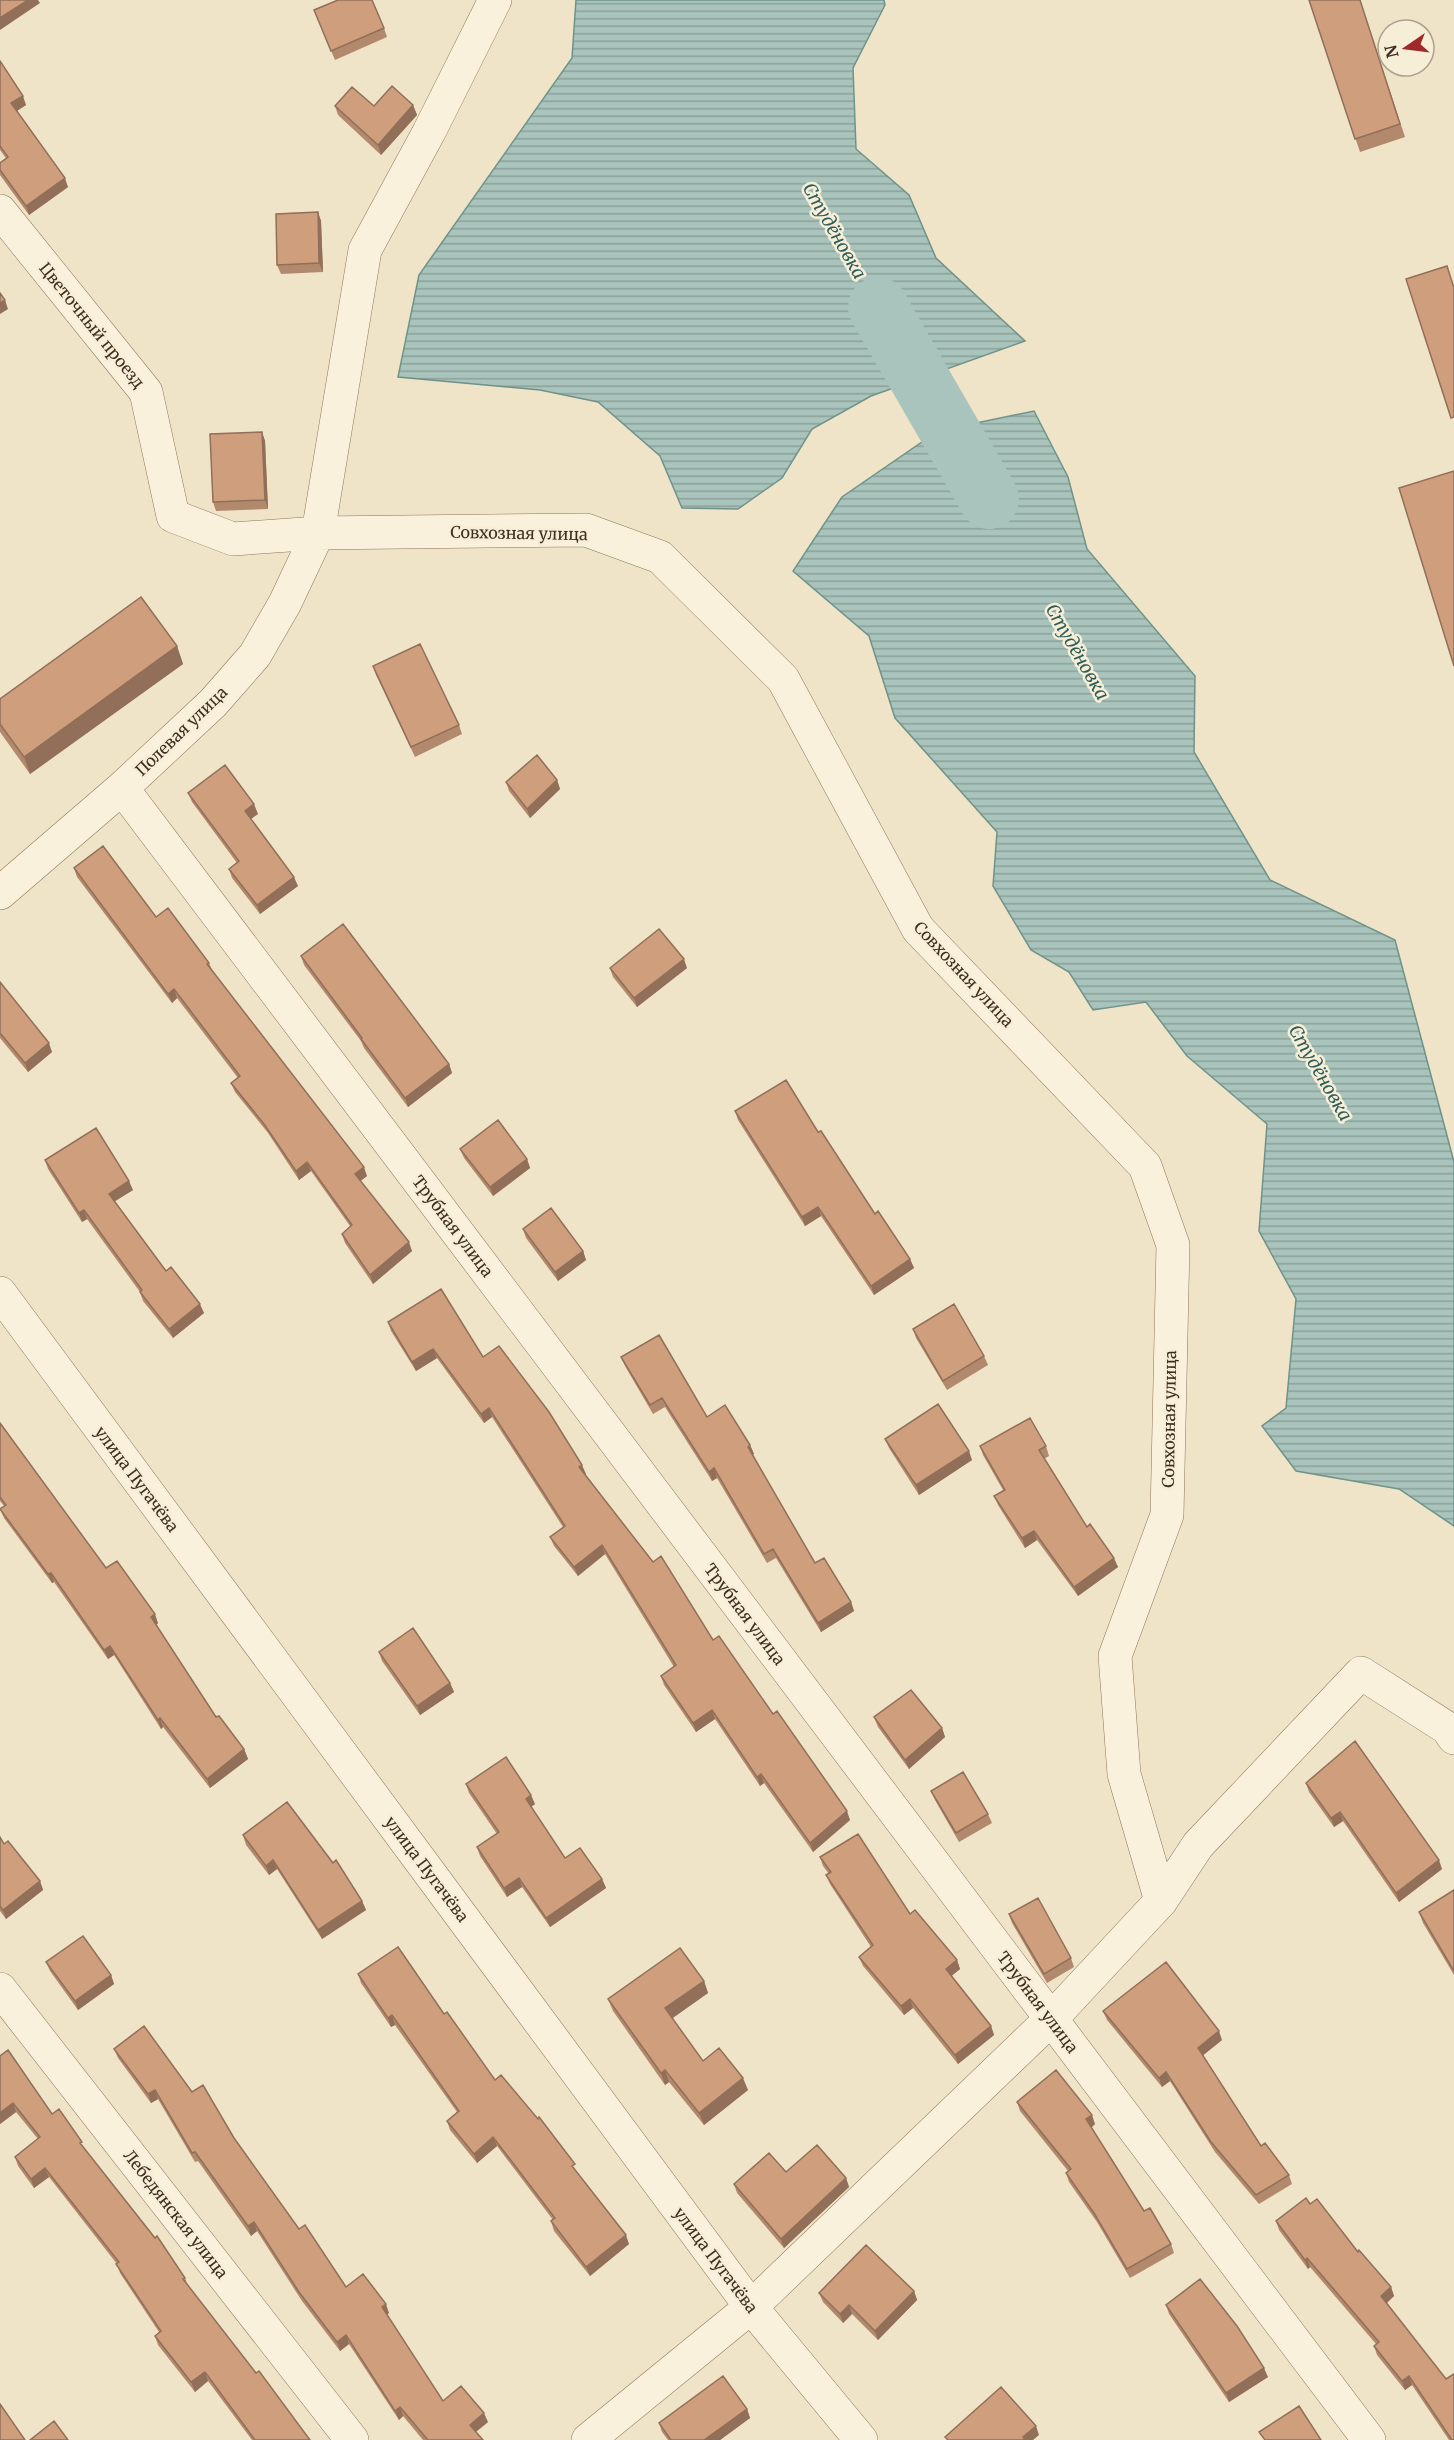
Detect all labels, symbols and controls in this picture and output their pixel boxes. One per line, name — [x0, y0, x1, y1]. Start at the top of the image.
north arrow — [1376, 18, 1436, 78]
text: N — [1380, 43, 1403, 60]
water label: Студёновка — [798, 178, 871, 283]
street label: Цветочный проезд — [35, 258, 149, 392]
street label: Совхозная улица — [450, 522, 588, 544]
water label: Студёновка — [1041, 599, 1114, 704]
street label: Полевая улица — [131, 682, 232, 780]
street label: Совхозная улица — [910, 917, 1018, 1031]
water label: Студёновка — [1284, 1020, 1357, 1125]
street label: Трубная улица — [408, 1171, 498, 1281]
street label: Совхозная улица — [1158, 1350, 1180, 1488]
street label: улица Пугачёва — [91, 1422, 183, 1536]
street label: Трубная улица — [700, 1559, 790, 1669]
street label: улица Пугачёва — [381, 1812, 473, 1926]
street label: Трубная улица — [993, 1947, 1083, 2057]
street label: Лебедянская улица — [120, 2146, 233, 2283]
street label: улица Пугачёва — [670, 2203, 762, 2317]

